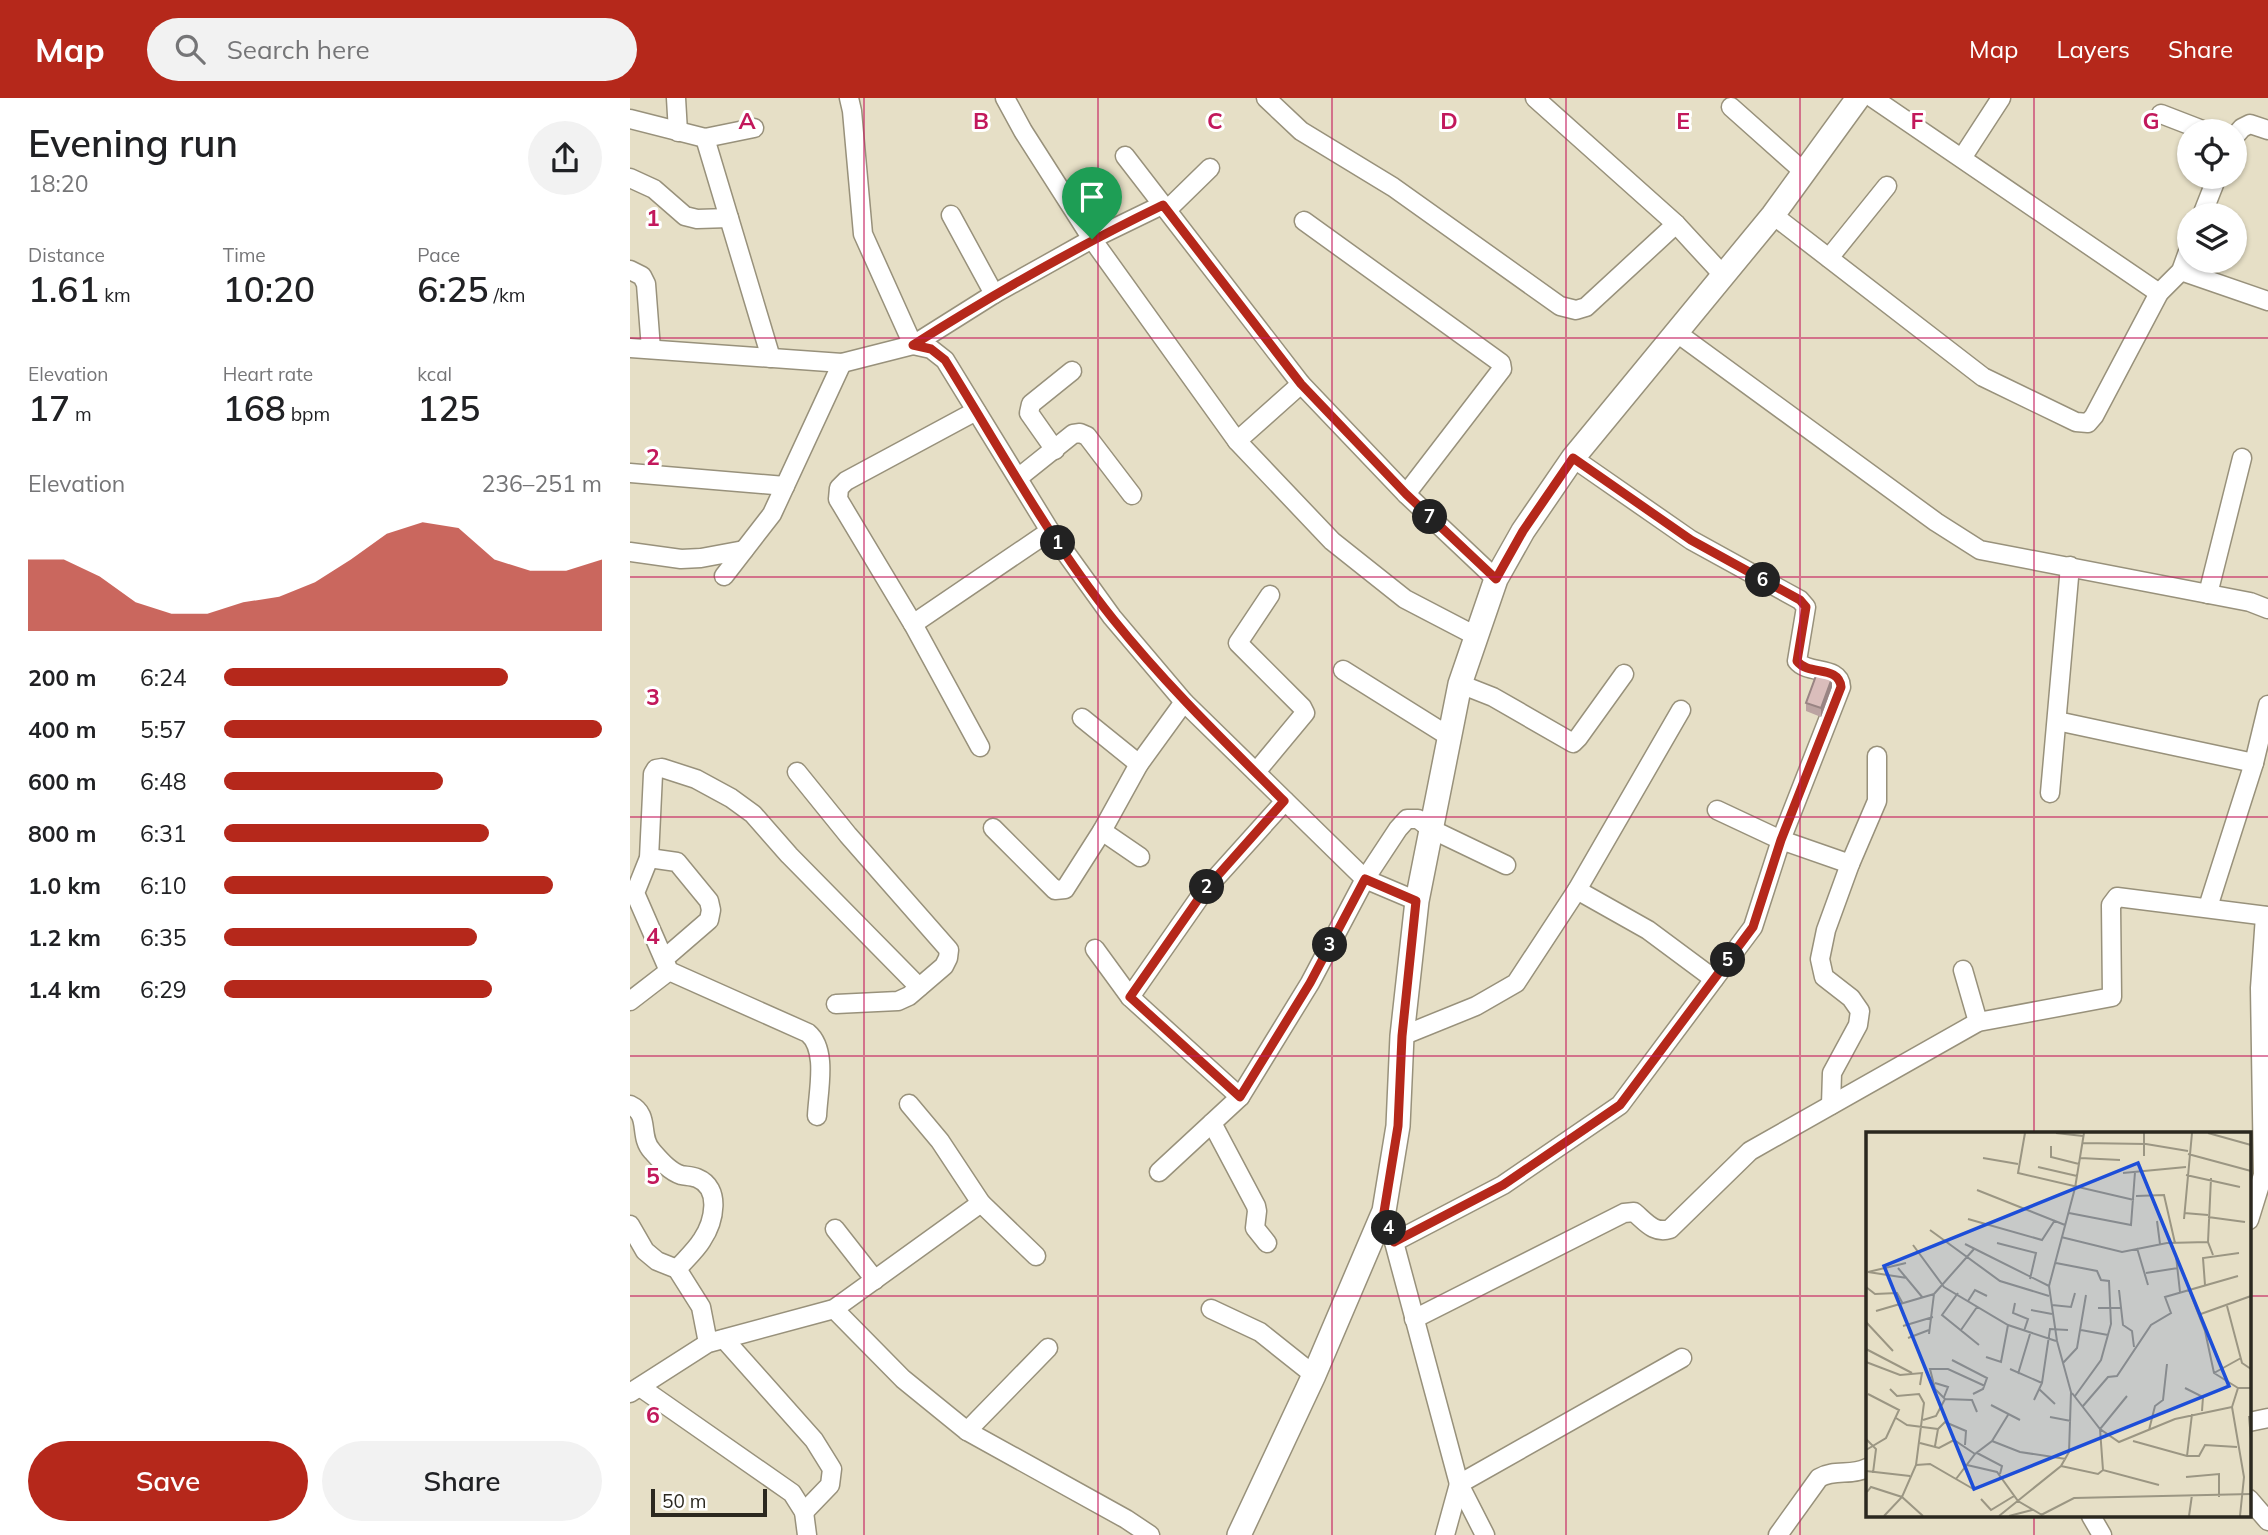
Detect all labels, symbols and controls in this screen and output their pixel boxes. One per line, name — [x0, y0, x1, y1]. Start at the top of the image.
search box — [147, 18, 637, 81]
text: Map — [35, 29, 105, 70]
icon: search — [171, 30, 209, 68]
text: Search here — [227, 33, 370, 66]
text: Map — [1969, 34, 2018, 64]
text: Layers — [2056, 34, 2130, 64]
text: Share — [2168, 34, 2233, 64]
text: A — [738, 106, 756, 135]
text: B — [973, 106, 989, 135]
text: C — [1207, 106, 1223, 135]
text: D — [1440, 106, 1458, 135]
text: E — [1676, 106, 1690, 135]
text: F — [1910, 106, 1924, 135]
text: G — [2142, 106, 2160, 135]
text: Evening run — [28, 119, 238, 167]
map controls — [2177, 119, 2247, 273]
button: locate — [2177, 119, 2247, 189]
button: share — [528, 121, 602, 195]
pin — [1062, 167, 1122, 239]
text: 18:20 — [28, 169, 88, 198]
icon: arrive — [1073, 178, 1111, 216]
text: 1 — [646, 203, 660, 232]
button: layers — [2177, 203, 2247, 273]
text: Distance — [28, 243, 105, 267]
text: Time — [223, 243, 266, 267]
text: Pace — [417, 243, 460, 267]
text: 1.61 — [28, 267, 99, 311]
text: 10:20 — [223, 267, 315, 311]
text: 6:25 — [417, 267, 489, 311]
text: km — [99, 283, 131, 307]
text: /km — [489, 283, 525, 307]
text: Elevation — [28, 362, 108, 386]
text: Heart rate — [223, 362, 313, 386]
text: kcal — [417, 362, 452, 386]
text: 17 — [28, 386, 70, 430]
text: 168 — [223, 386, 286, 430]
text: 125 — [417, 386, 480, 430]
text: m — [70, 402, 92, 426]
text: bpm — [286, 402, 330, 426]
text: 2 — [646, 442, 660, 471]
text: Elevation — [28, 469, 125, 498]
text: 236–251 m — [481, 469, 602, 498]
pin: 7 — [1412, 500, 1448, 534]
text: 7 — [1424, 504, 1435, 528]
pin: 1 — [1040, 526, 1076, 560]
text: 1 — [1052, 530, 1063, 554]
pin: 6 — [1746, 562, 1780, 598]
text: 6 — [1757, 567, 1768, 591]
text: 200 m — [28, 663, 96, 692]
text: 6:24 — [140, 663, 187, 692]
text: 3 — [646, 682, 660, 711]
text: 400 m — [28, 715, 96, 744]
text: 5:57 — [140, 715, 187, 744]
text: 600 m — [28, 767, 96, 796]
text: 6:48 — [140, 767, 187, 796]
text: 800 m — [28, 819, 96, 848]
text: 6:31 — [140, 819, 187, 848]
pin: 2 — [1190, 870, 1224, 904]
text: 1.0 km — [28, 871, 101, 900]
text: 6:10 — [140, 871, 187, 900]
text: 2 — [1201, 874, 1212, 898]
text: 4 — [646, 921, 660, 950]
text: 1.2 km — [28, 923, 101, 952]
text: 6:35 — [140, 923, 187, 952]
pin: 3 — [1312, 928, 1348, 962]
text: 3 — [1324, 932, 1335, 956]
pin: 5 — [1710, 942, 1746, 978]
text: 5 — [1722, 947, 1733, 971]
text: 1.4 km — [28, 975, 101, 1004]
text: 6:29 — [140, 975, 187, 1004]
inset map — [1866, 1132, 2250, 1518]
text: 5 — [646, 1161, 660, 1190]
pin: 4 — [1372, 1210, 1406, 1246]
text: 4 — [1383, 1215, 1394, 1239]
text: 6 — [646, 1400, 660, 1429]
button: Save — [28, 1441, 308, 1521]
button: Share — [322, 1441, 602, 1521]
scale bar — [651, 1486, 766, 1518]
text: 50 m — [662, 1489, 706, 1513]

